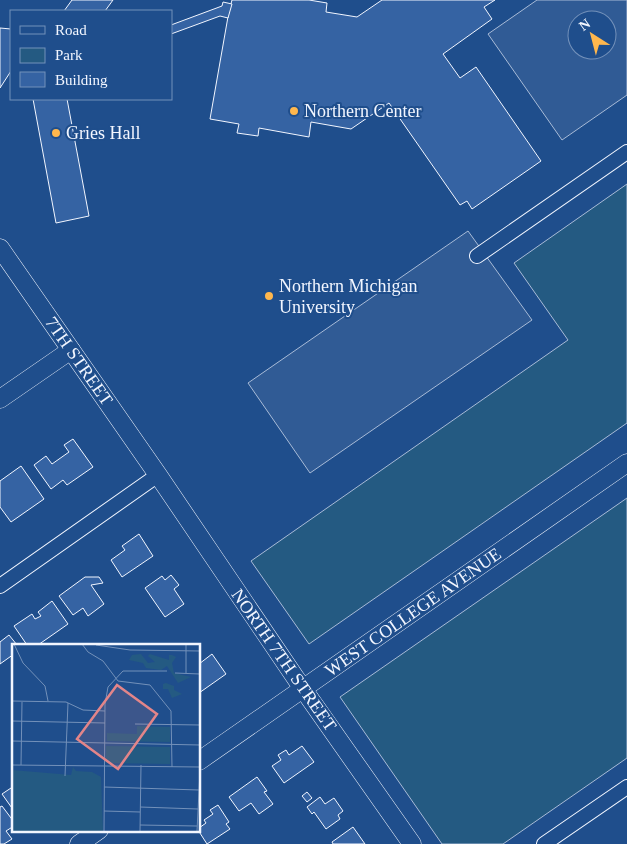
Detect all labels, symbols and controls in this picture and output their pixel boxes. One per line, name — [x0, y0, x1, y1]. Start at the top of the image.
legend — [10, 10, 172, 100]
north arrow — [567, 10, 617, 60]
text: N — [576, 16, 593, 34]
text: Road — [55, 22, 87, 38]
text: Park — [55, 47, 83, 63]
text: Building — [55, 72, 108, 88]
place label: Northern Center — [304, 101, 421, 121]
marker: Northern Center — [288, 105, 300, 117]
place label: Gries Hall — [66, 123, 140, 143]
marker: Gries Hall — [50, 127, 62, 139]
place label: Northern Michigan University — [279, 276, 417, 317]
marker: Northern Michigan University — [263, 290, 275, 302]
street label: 7TH STREET — [41, 313, 117, 409]
street label: WEST COLLEGE AVENUE — [321, 543, 505, 681]
street label: NORTH 7TH STREET — [227, 585, 341, 735]
inset map — [12, 644, 200, 832]

